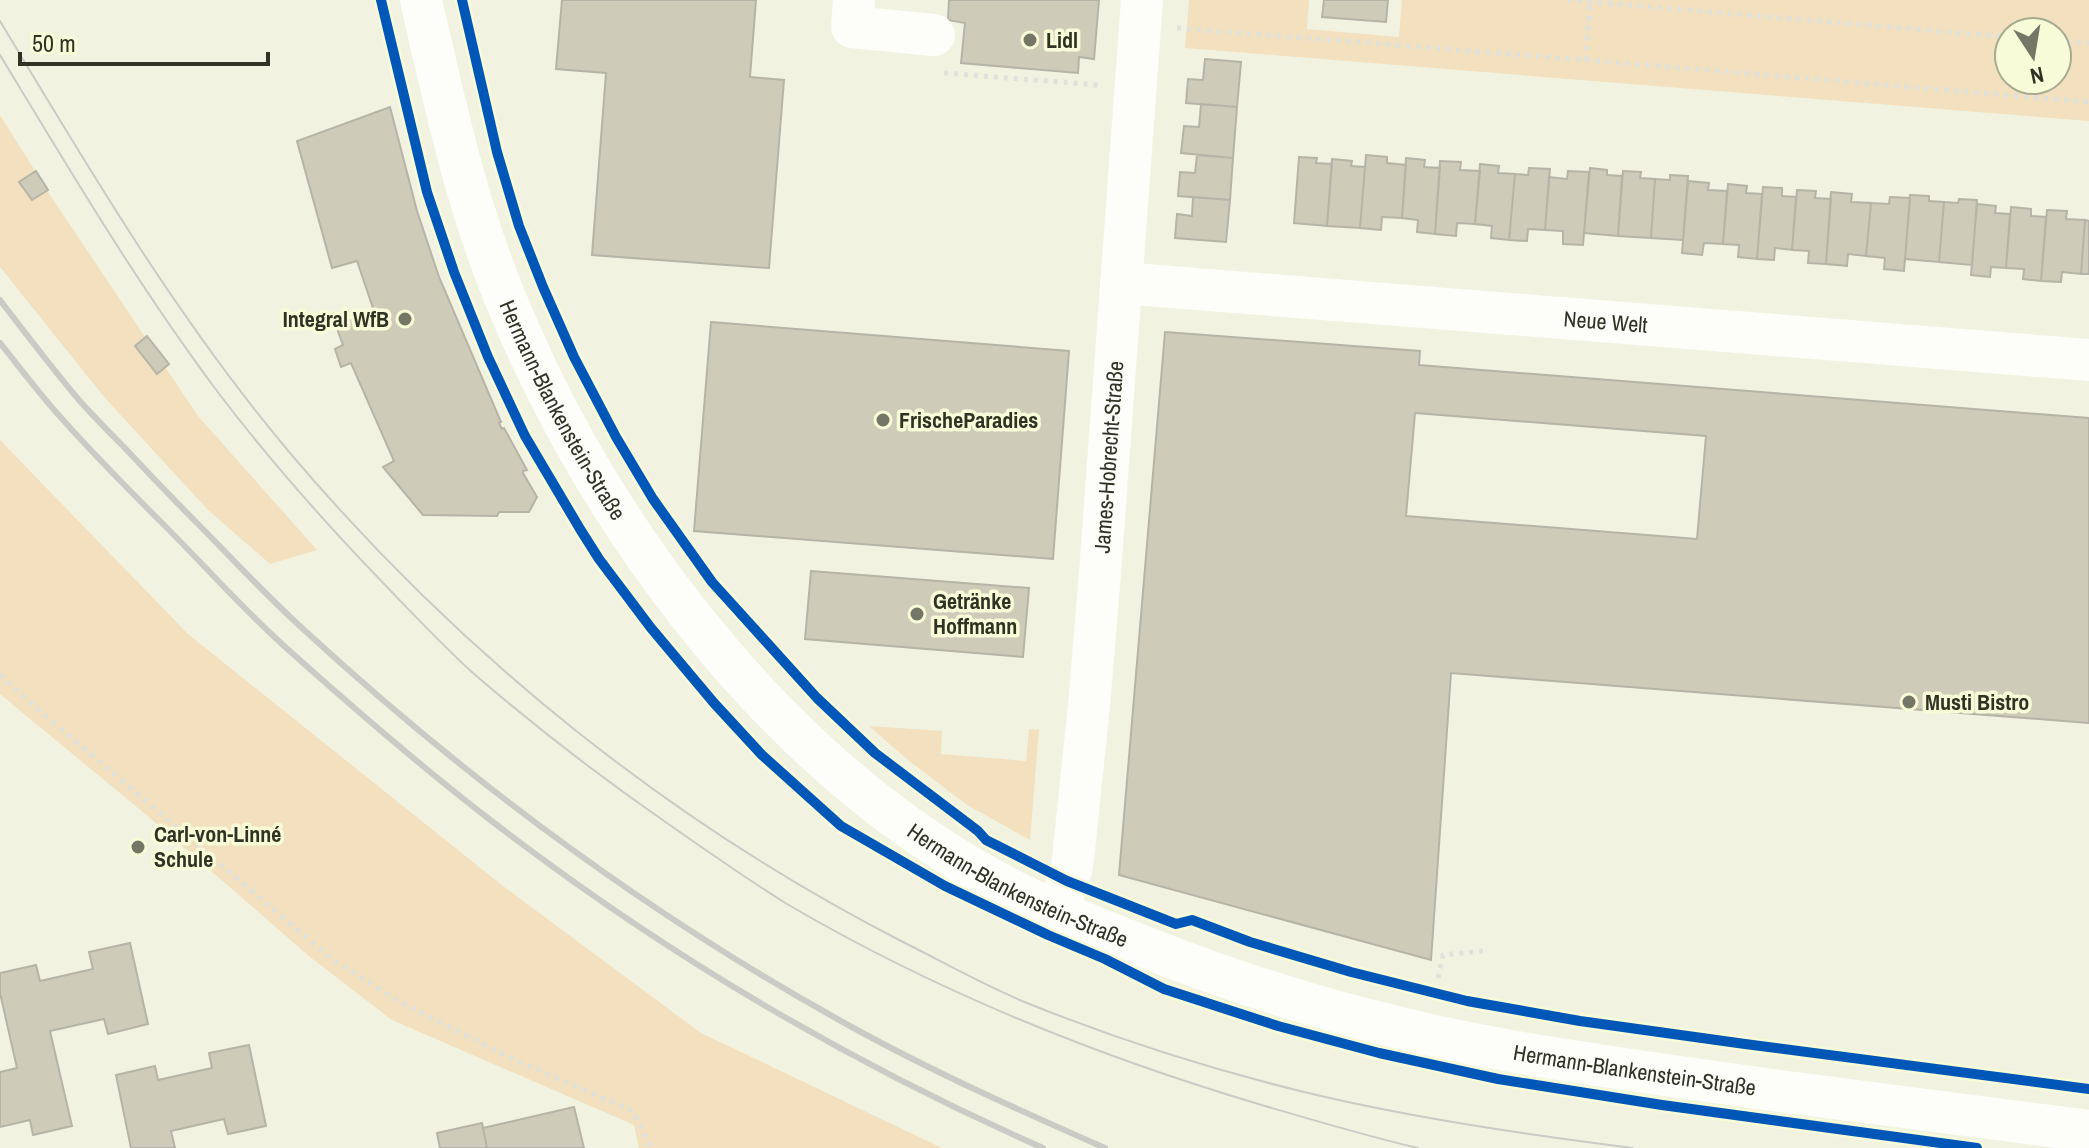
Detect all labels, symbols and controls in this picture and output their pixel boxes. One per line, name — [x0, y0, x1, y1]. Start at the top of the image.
scale bar — [20, 16, 268, 66]
north arrow — [1993, 16, 2073, 96]
place label: Lidl — [1046, 25, 1078, 55]
text: 50 m — [32, 27, 76, 59]
marker: Lidl — [1021, 31, 1039, 49]
text: N — [2028, 60, 2047, 92]
street label: Hermann-Blankenstein-Straße — [493, 295, 633, 526]
street label: Neue Welt — [1562, 303, 1649, 340]
place label: Integral WfB — [283, 304, 389, 334]
marker: Integral WfB — [396, 310, 414, 328]
street label: James-Hobrecht-Straße — [1086, 360, 1131, 554]
place label: FrischeParadies — [899, 405, 1038, 435]
marker: FrischeParadies — [874, 411, 892, 429]
place label: Getränke Hoffmann — [933, 586, 1017, 641]
marker: Getränke Hoffmann — [908, 605, 926, 623]
place label: Musti Bistro — [1925, 687, 2029, 717]
marker: Musti Bistro — [1900, 693, 1918, 711]
street label: Hermann-Blankenstein-Straße — [901, 816, 1133, 954]
place label: Carl-von-Linné Schule — [154, 819, 281, 874]
marker: Carl-von-Linné Schule — [129, 838, 147, 856]
street label: Hermann-Blankenstein-Straße — [1511, 1037, 1758, 1103]

